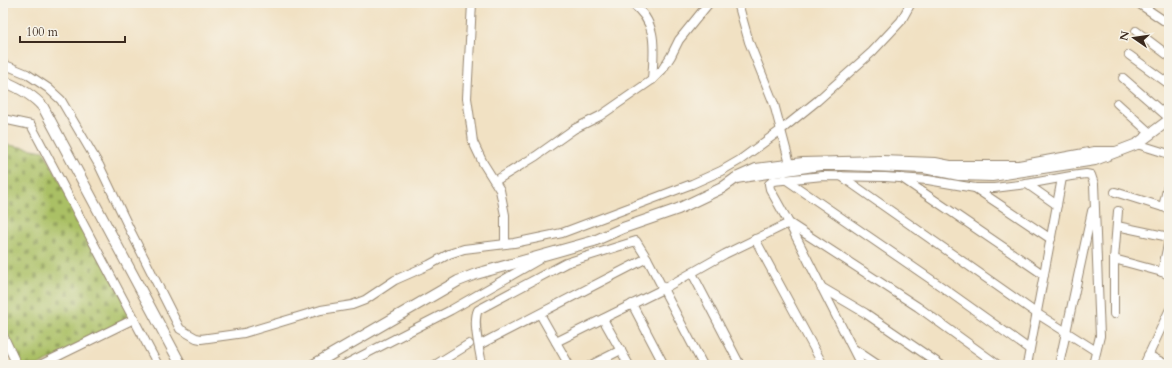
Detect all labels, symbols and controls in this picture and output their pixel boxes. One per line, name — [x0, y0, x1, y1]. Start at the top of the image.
scale bar — [20, 18, 125, 44]
north arrow — [1114, 18, 1154, 58]
text: 100 m — [26, 24, 59, 40]
text: N — [1116, 29, 1133, 42]

